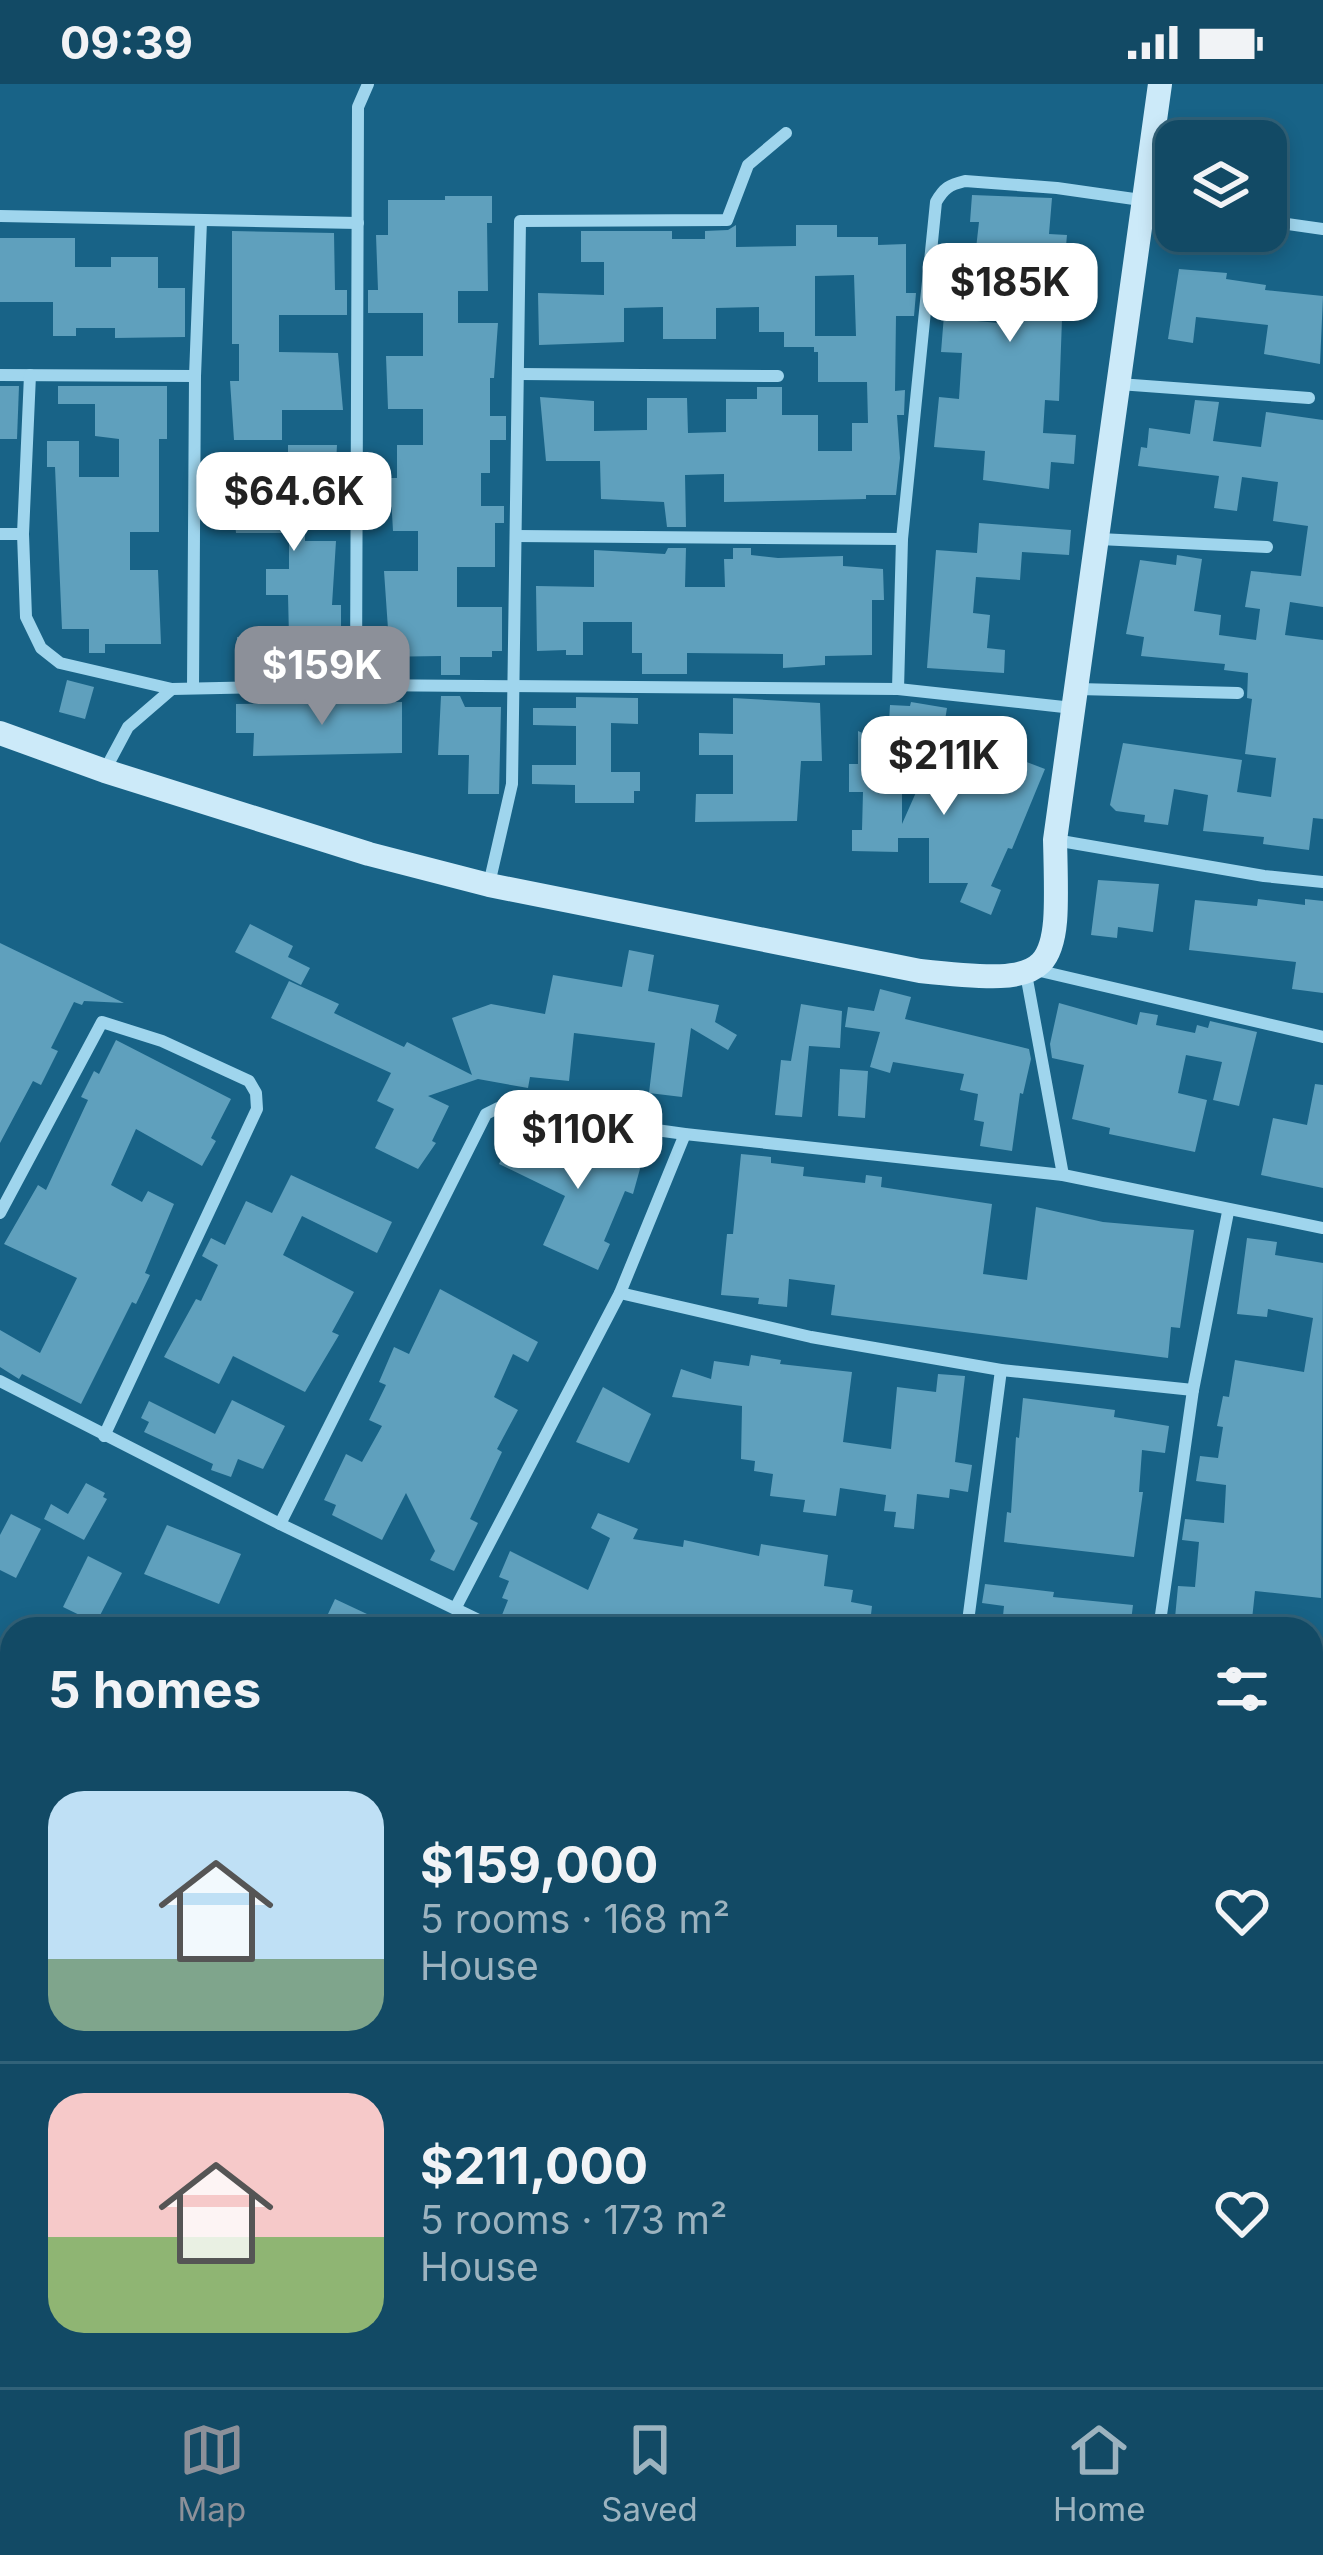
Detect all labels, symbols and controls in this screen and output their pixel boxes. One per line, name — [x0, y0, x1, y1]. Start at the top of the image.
text: 09:39 — [60, 15, 193, 70]
map controls — [1155, 120, 1287, 252]
button: layers — [1155, 120, 1287, 252]
pin: $185K — [926, 243, 1094, 345]
text: $185K — [950, 258, 1070, 305]
pin: $64.6K — [196, 452, 392, 554]
text: $64.6K — [223, 467, 365, 514]
pin: $159K — [238, 626, 406, 728]
text: $159K — [262, 641, 382, 688]
pin: $211K — [860, 716, 1028, 818]
text: $211K — [888, 731, 1000, 778]
pin: $110K — [494, 1090, 662, 1192]
text: $110K — [521, 1105, 635, 1152]
icon: filters — [1209, 1656, 1275, 1722]
text: 5 homes — [48, 1659, 261, 1720]
text: $159,000 — [420, 1834, 658, 1895]
icon: home — [144, 1839, 288, 1983]
icon: heart — [1209, 1878, 1275, 1944]
text: 5 rooms · 168 m² — [420, 1895, 730, 1942]
text: House — [420, 1942, 539, 1989]
text: $211,000 — [420, 2135, 648, 2196]
icon: home — [144, 2141, 288, 2285]
icon: heart — [1209, 2180, 1275, 2246]
text: 5 rooms · 173 m² — [420, 2196, 727, 2243]
text: House — [420, 2243, 539, 2290]
tab: Map — [178, 2417, 246, 2529]
tab: Saved — [601, 2417, 698, 2529]
tab: Home — [1053, 2417, 1145, 2529]

